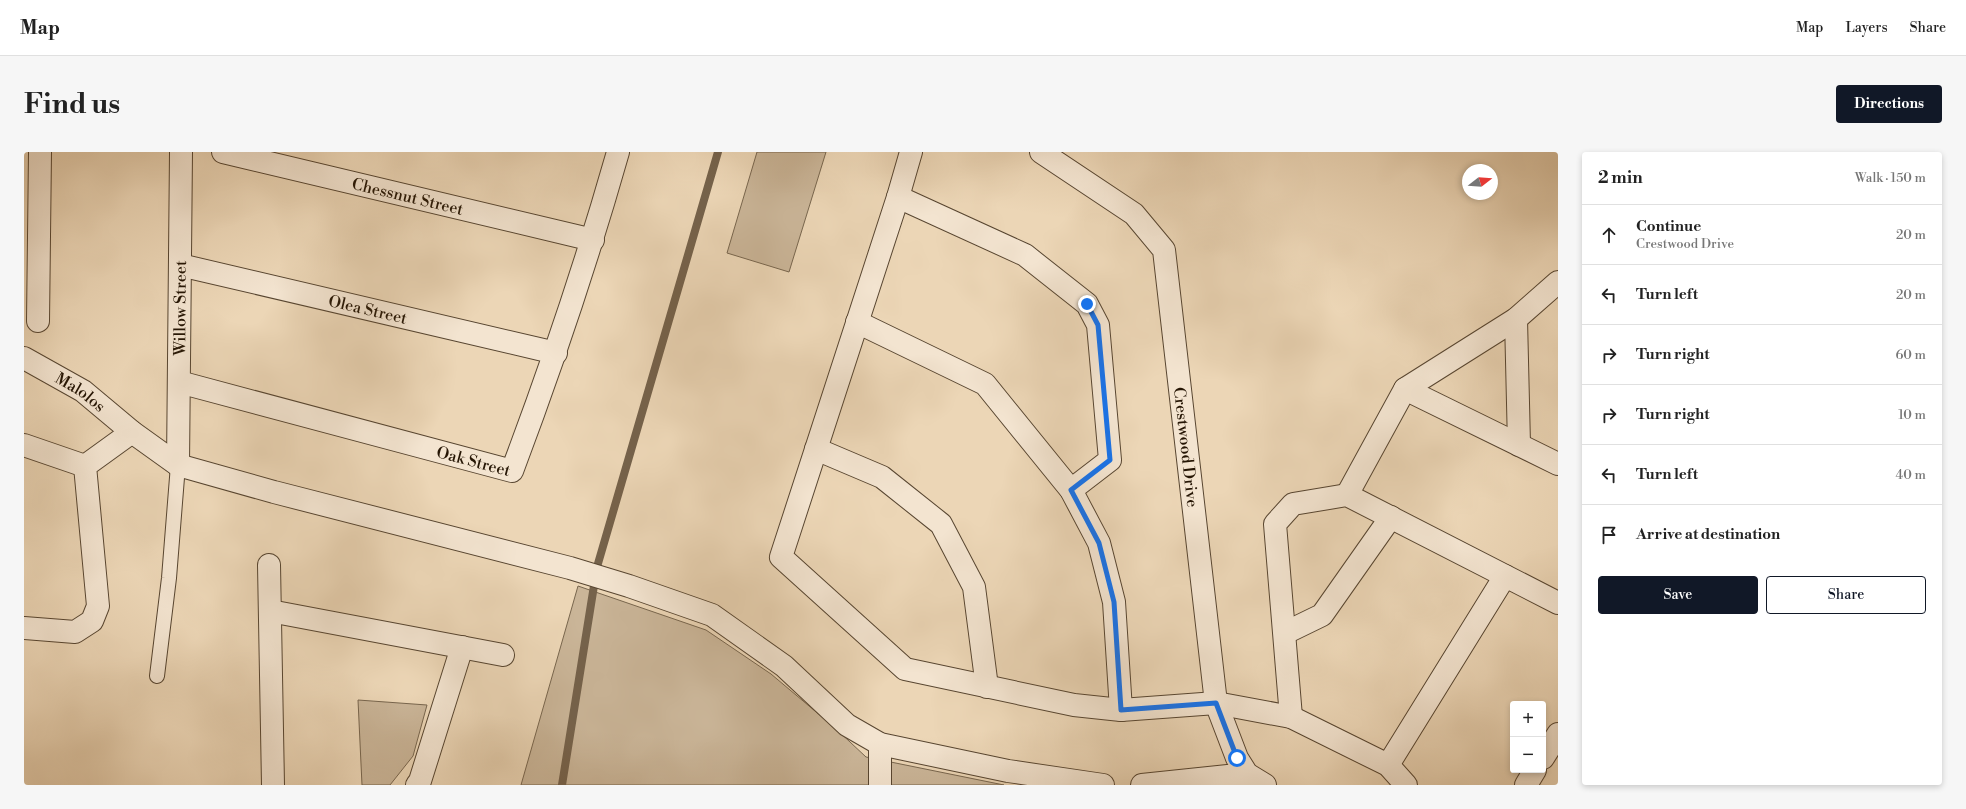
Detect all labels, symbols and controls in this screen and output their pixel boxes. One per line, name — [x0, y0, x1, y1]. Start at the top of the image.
text: Map — [20, 16, 60, 40]
text: Map — [1796, 19, 1823, 37]
text: Layers — [1845, 19, 1888, 37]
text: Share — [1910, 19, 1946, 37]
button: Directions — [1836, 85, 1942, 123]
text: Find us — [24, 87, 120, 122]
north arrow — [1462, 164, 1498, 200]
text: 2 min — [1598, 167, 1643, 189]
text: Walk · 150 m — [1855, 170, 1926, 186]
street label: Chessnut Street — [350, 174, 466, 220]
text: Continue — [1636, 217, 1701, 236]
icon: ahead — [1598, 224, 1620, 246]
text: 20 m — [1896, 227, 1926, 243]
text: Crestwood Drive — [1636, 236, 1734, 252]
street label: Willow Street — [170, 260, 191, 357]
icon: left — [1598, 284, 1620, 306]
text: Turn left — [1636, 285, 1698, 304]
text: 20 m — [1896, 287, 1926, 303]
street label: Olea Street — [326, 291, 409, 329]
route end — [1078, 295, 1096, 313]
icon: right — [1598, 344, 1620, 366]
text: Turn right — [1636, 345, 1710, 364]
text: 60 m — [1895, 347, 1926, 363]
street label: Malolos — [51, 369, 109, 417]
street label: Crestwood Drive — [1169, 386, 1202, 508]
icon: right — [1598, 404, 1620, 426]
text: Turn right — [1636, 405, 1710, 424]
text: 10 m — [1898, 407, 1926, 423]
street label: Oak Street — [434, 442, 513, 481]
icon: left — [1598, 464, 1620, 486]
text: Turn left — [1636, 465, 1698, 484]
text: 40 m — [1896, 467, 1926, 483]
icon: arrive — [1598, 524, 1620, 546]
text: Arrive at destination — [1636, 525, 1780, 544]
button: Save — [1598, 576, 1758, 614]
button: Share — [1766, 576, 1926, 614]
map controls — [1510, 701, 1546, 773]
button: + — [1510, 701, 1546, 737]
button: − — [1510, 737, 1546, 773]
route start — [1228, 749, 1246, 767]

